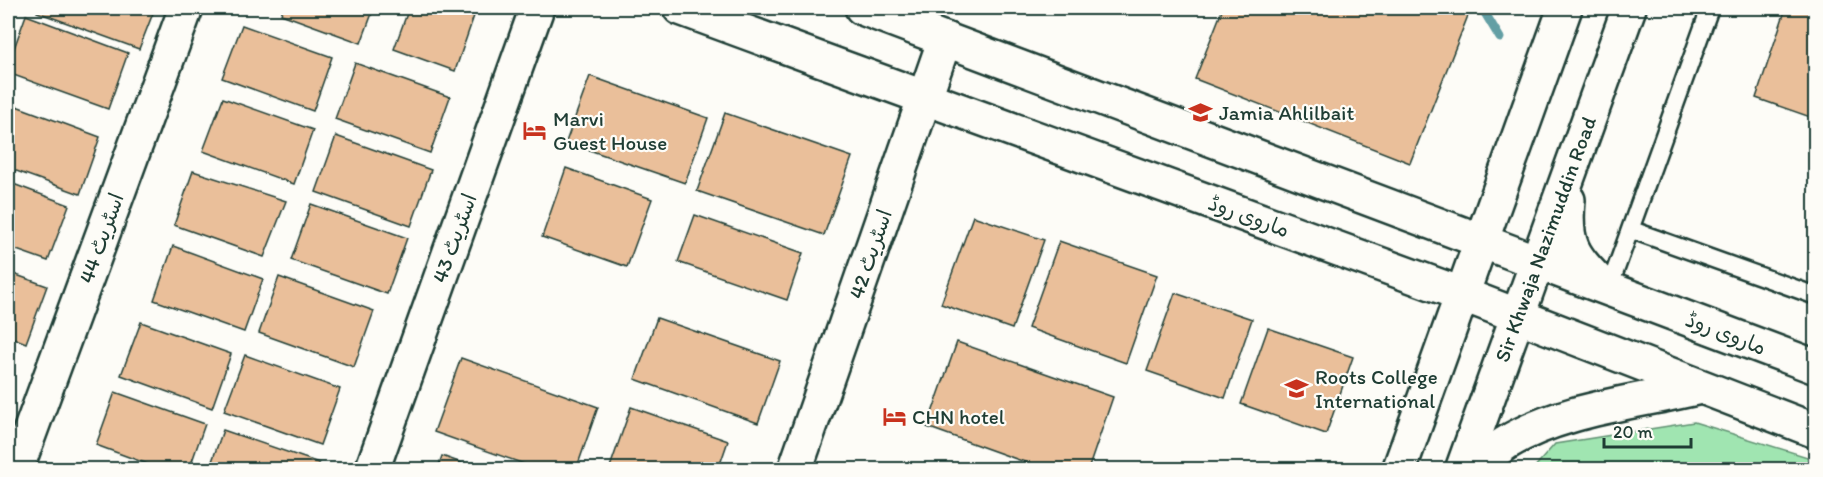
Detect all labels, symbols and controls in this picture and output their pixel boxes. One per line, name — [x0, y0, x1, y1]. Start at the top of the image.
school or university icon: Jamia Ahlilbait — [1188, 99, 1214, 125]
place label: Jamia Ahlilbait — [1219, 100, 1354, 125]
place label: Marvi Guest House — [553, 106, 667, 155]
street label: Sir Khwaja Nazimuddin Road — [1489, 112, 1601, 365]
hotel icon: Marvi Guest House — [522, 117, 548, 143]
street label: اسٹریٹ 44 — [73, 190, 129, 286]
street label: اسٹریٹ 43 — [426, 190, 482, 286]
street label: ماروی روڈ — [1205, 190, 1293, 242]
street label: اسٹریٹ 42 — [843, 206, 897, 302]
street label: ماروی روڈ — [1682, 306, 1770, 360]
place label: Roots College International — [1315, 364, 1438, 413]
school or university icon: Roots College International — [1284, 375, 1310, 401]
hotel icon: CHN hotel — [881, 403, 907, 429]
place label: CHN hotel — [912, 404, 1005, 429]
scale bar — [1604, 411, 1691, 449]
text: 20 m — [1613, 421, 1653, 443]

